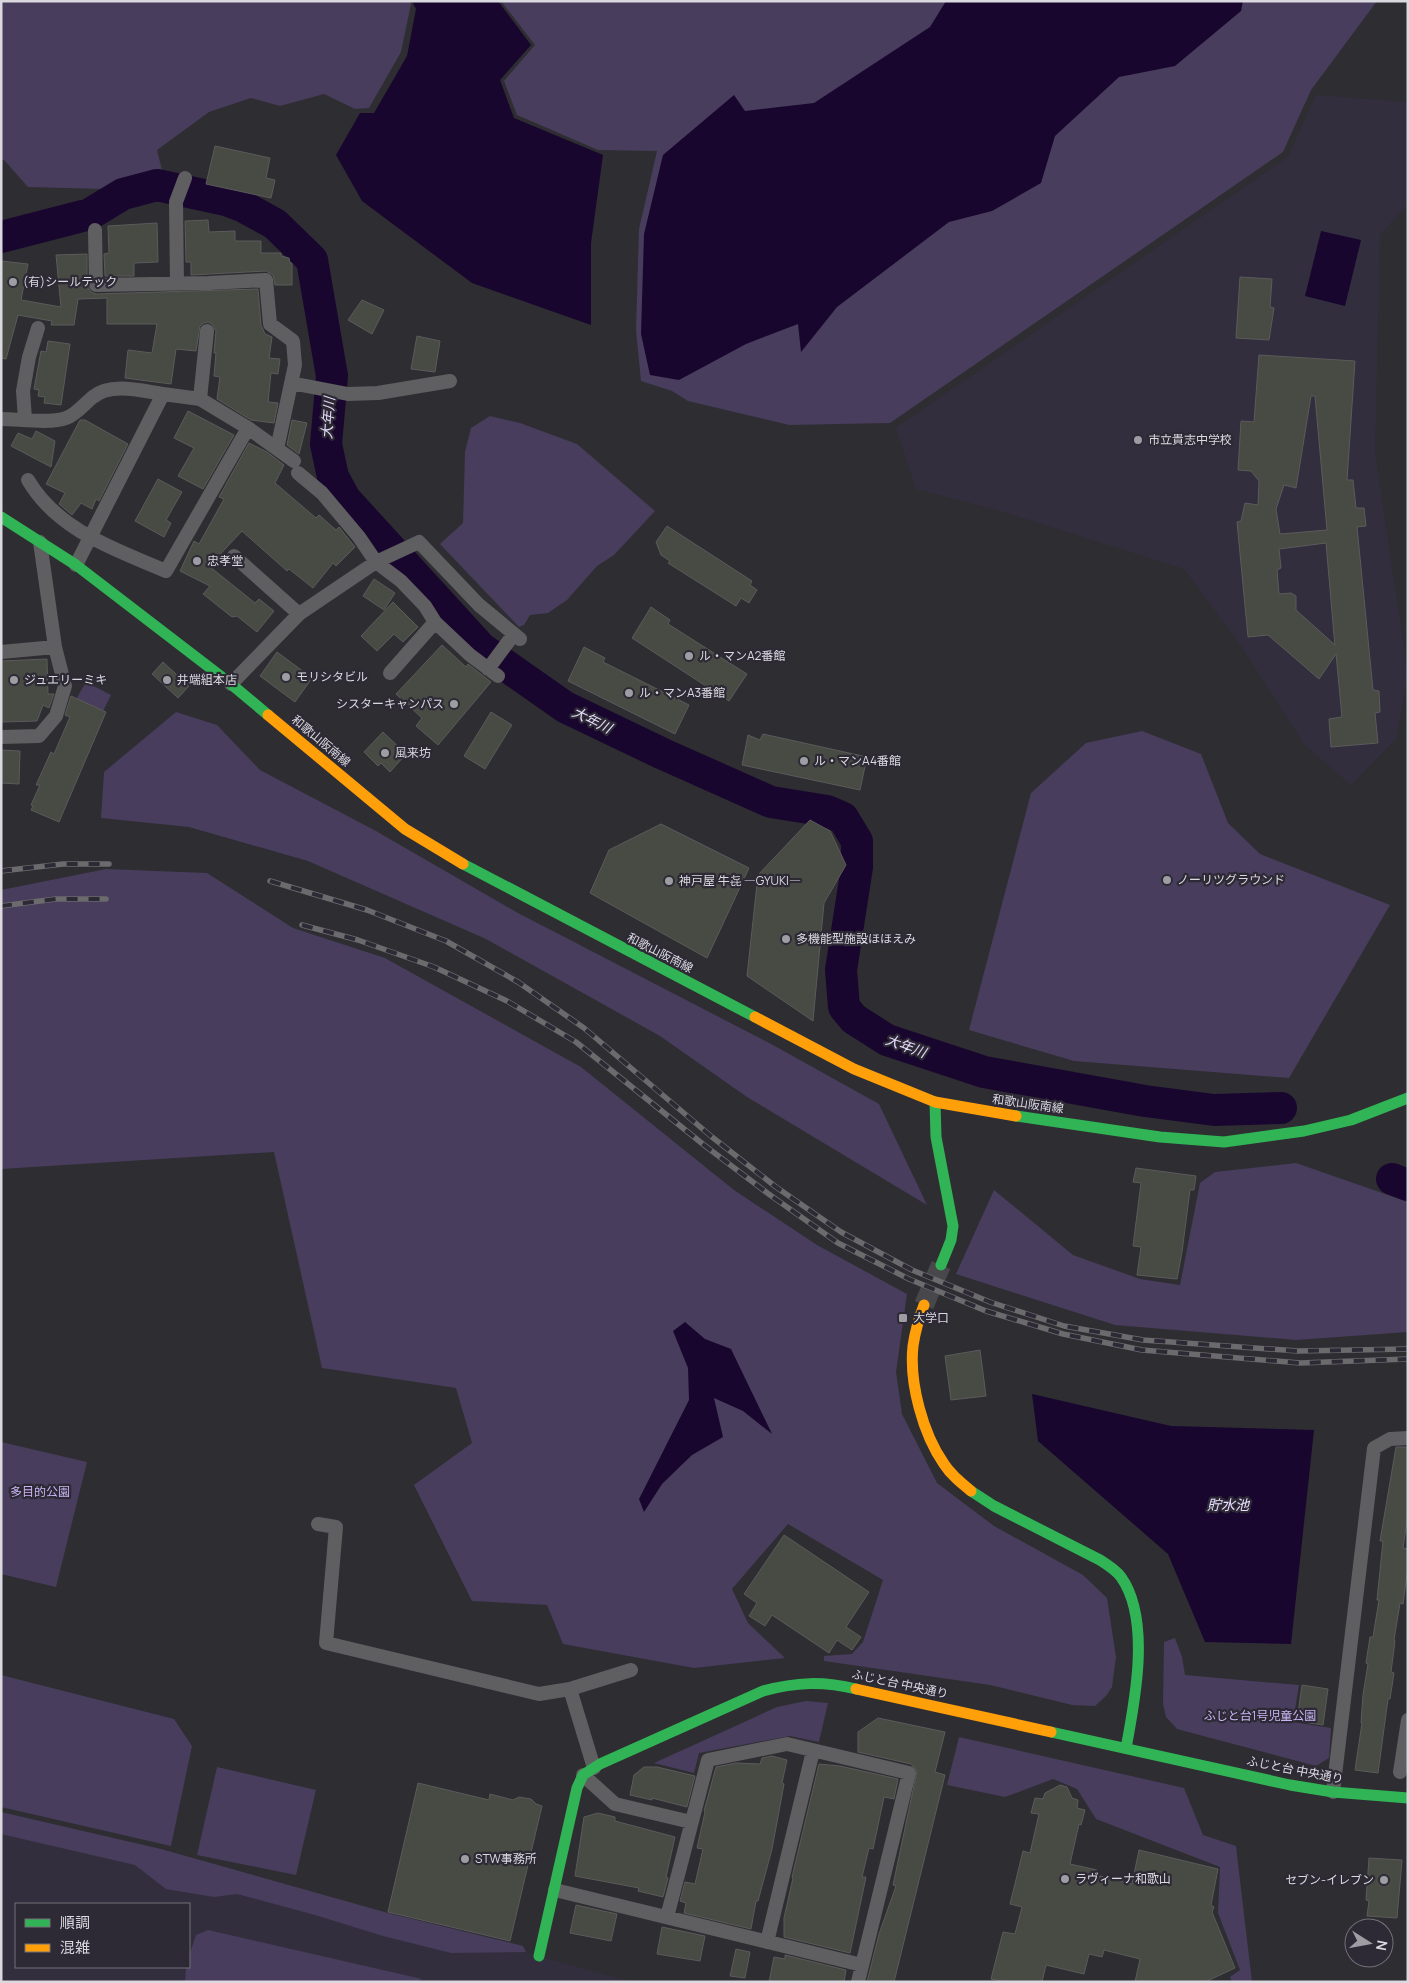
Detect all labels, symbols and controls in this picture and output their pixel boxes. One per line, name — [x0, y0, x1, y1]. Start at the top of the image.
place label: (有)シールテック — [23, 273, 117, 290]
marker: (有)シールテック — [7, 276, 19, 288]
water label: 大年川 — [317, 394, 339, 440]
place label: 市立貴志中学校 — [1148, 431, 1232, 448]
marker: 市立貴志中学校 — [1132, 434, 1144, 446]
place label: 忠孝堂 — [207, 552, 243, 569]
marker: 忠孝堂 — [191, 555, 203, 567]
place label: ル・マンA2番館 — [699, 647, 785, 664]
marker: ル・マンA2番館 — [683, 650, 695, 662]
place label: モリシタビル — [296, 668, 368, 685]
place label: ジュエリーミキ — [24, 671, 107, 688]
place label: 井端組本店 — [177, 671, 237, 688]
marker: モリシタビル — [280, 671, 292, 683]
marker: ジュエリーミキ — [8, 674, 20, 686]
marker: 井端組本店 — [161, 674, 173, 686]
place label: ル・マンA3番館 — [639, 684, 725, 701]
marker: ル・マンA3番館 — [623, 687, 635, 699]
place label: シスターキャンパス — [336, 695, 444, 712]
marker: シスターキャンパス — [448, 698, 460, 710]
water label: 大年川 — [569, 702, 617, 738]
street label: 和歌山阪南線 — [288, 711, 354, 770]
place label: 風来坊 — [395, 744, 431, 761]
marker: 風来坊 — [379, 747, 391, 759]
place label: ル・マンA4番館 — [814, 752, 901, 769]
marker: ル・マンA4番館 — [798, 755, 810, 767]
place label: ノーリツグラウンド — [1177, 871, 1285, 888]
place label: 神戸屋 牛㐂 ―GYUKI― — [679, 872, 801, 889]
marker: ノーリツグラウンド — [1161, 874, 1173, 886]
marker: 神戸屋 牛㐂 ―GYUKI― — [663, 875, 675, 887]
street label: 和歌山阪南線 — [624, 929, 696, 976]
place label: 多機能型施設ほほえみ — [796, 930, 916, 947]
marker: 多機能型施設ほほえみ — [780, 933, 792, 945]
water label: 大年川 — [883, 1029, 931, 1062]
street label: 和歌山阪南線 — [991, 1090, 1065, 1117]
place label: 大学口 — [913, 1309, 949, 1326]
marker: 大学口 — [897, 1312, 909, 1324]
park label: 多目的公園 — [10, 1483, 70, 1500]
water label: 貯水池 — [1207, 1495, 1251, 1514]
street label: ふじと台 中央通り — [850, 1665, 950, 1702]
park label: ふじと台1号児童公園 — [1204, 1707, 1316, 1724]
street label: ふじと台 中央通り — [1245, 1752, 1345, 1787]
place label: STW事務所 — [475, 1850, 537, 1867]
marker: STW事務所 — [459, 1853, 471, 1865]
place label: ラヴィーナ和歌山 — [1075, 1870, 1171, 1887]
place label: セブン-イレブン — [1285, 1871, 1374, 1888]
marker: ラヴィーナ和歌山 — [1059, 1873, 1071, 1885]
marker: セブン-イレブン — [1378, 1874, 1390, 1886]
legend — [15, 1903, 190, 1968]
text: 順調 — [60, 1912, 90, 1933]
north arrow — [1344, 1918, 1394, 1968]
text: 混雑 — [60, 1937, 90, 1958]
text: N — [1372, 1939, 1393, 1952]

